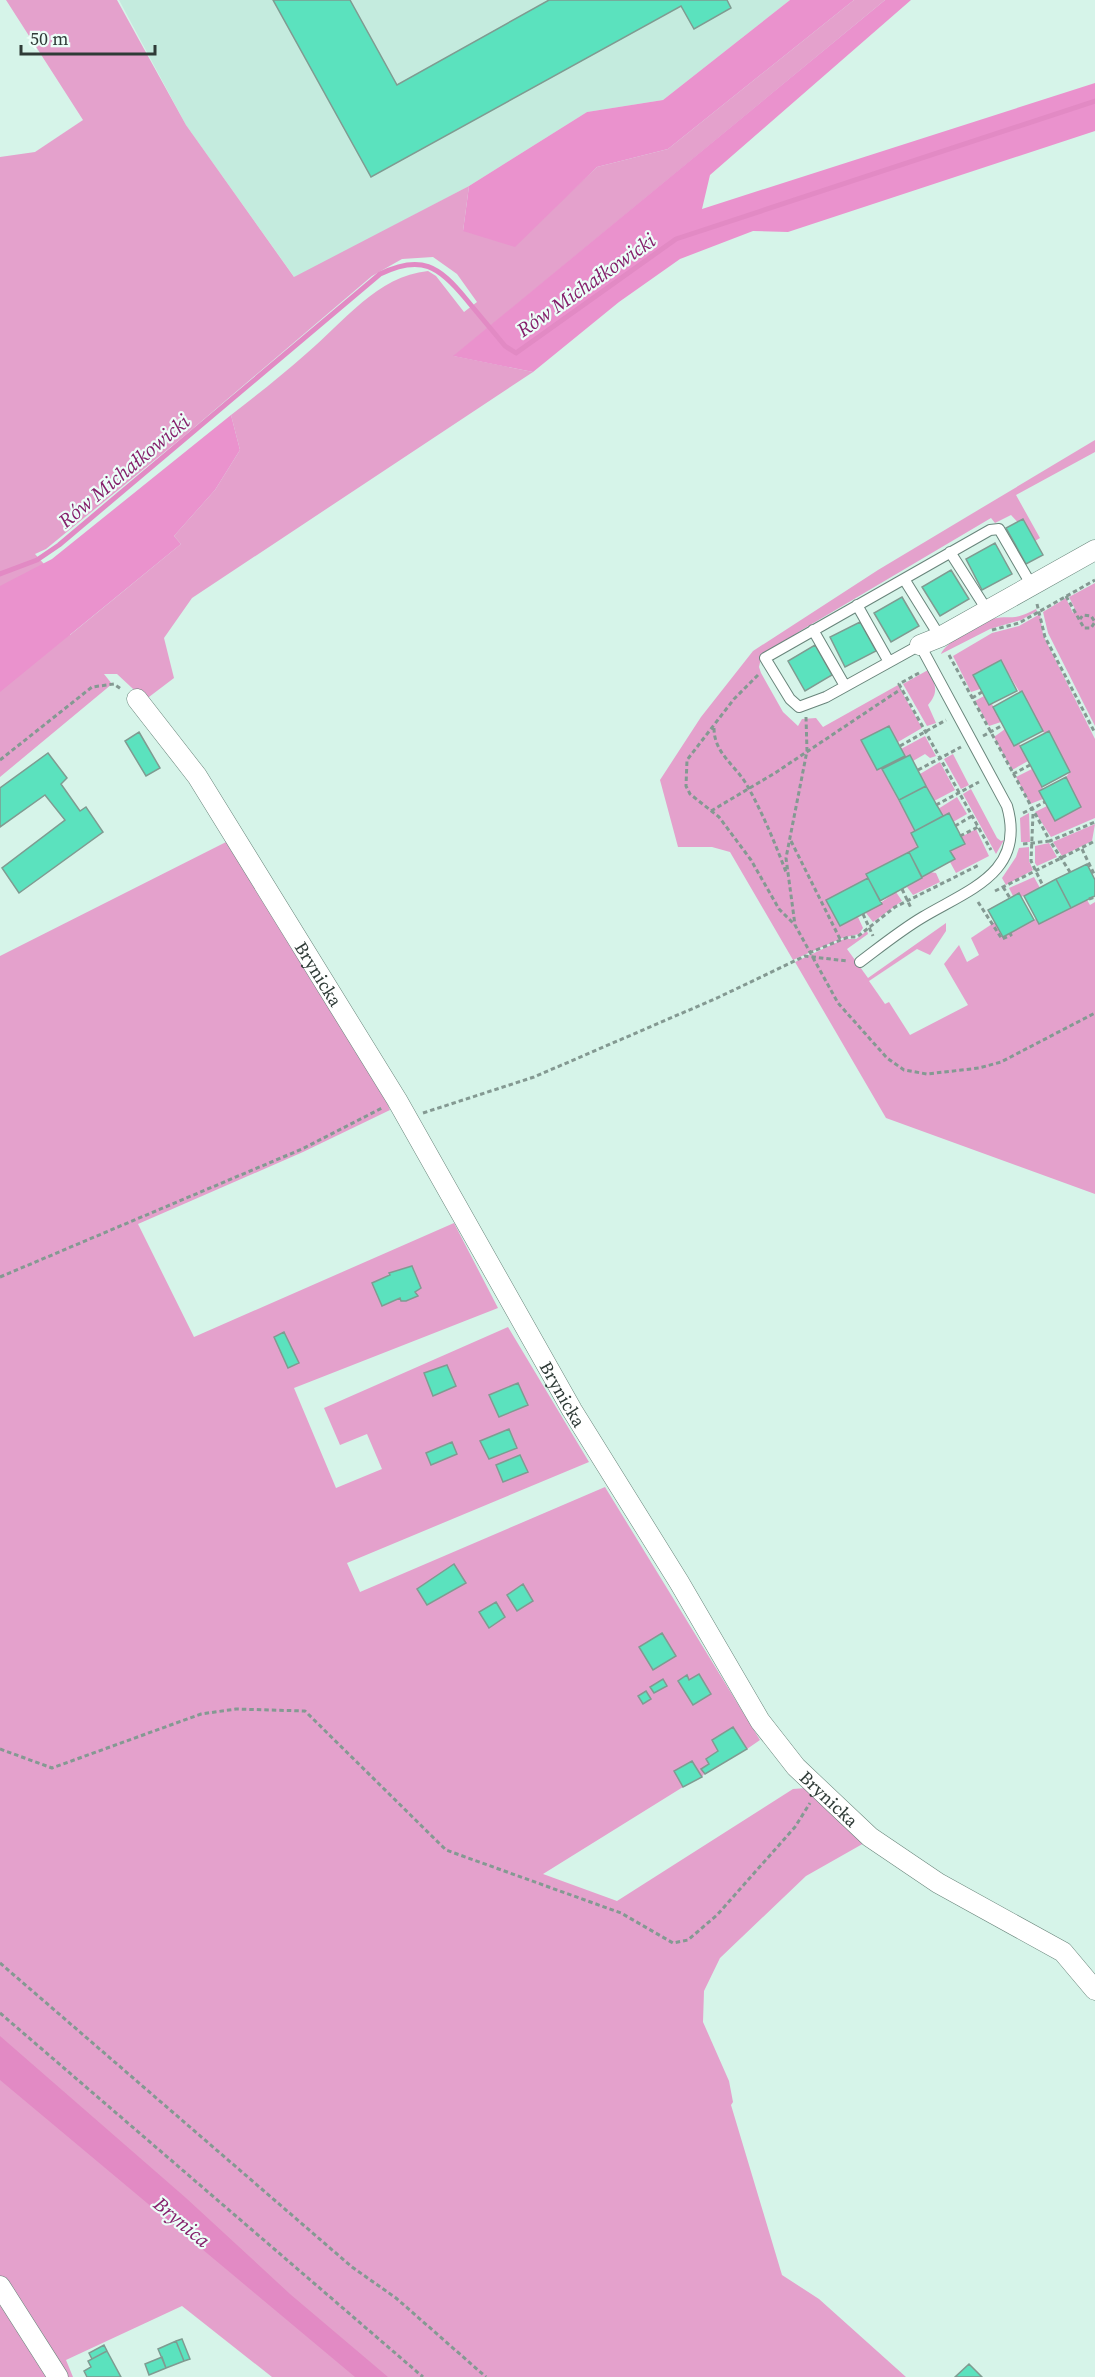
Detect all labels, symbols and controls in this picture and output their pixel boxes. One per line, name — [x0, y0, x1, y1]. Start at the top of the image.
scale bar — [21, 18, 154, 56]
text: 50 m — [30, 26, 68, 51]
water label: Rów Michałkowicki — [510, 227, 661, 344]
water label: Rów Michałkowicki — [52, 408, 196, 535]
street label: Brynicka — [289, 936, 349, 1012]
street label: Brynicka — [534, 1356, 592, 1432]
street label: Brynicka — [794, 1765, 865, 1833]
water label: Brynica — [147, 2190, 217, 2254]

